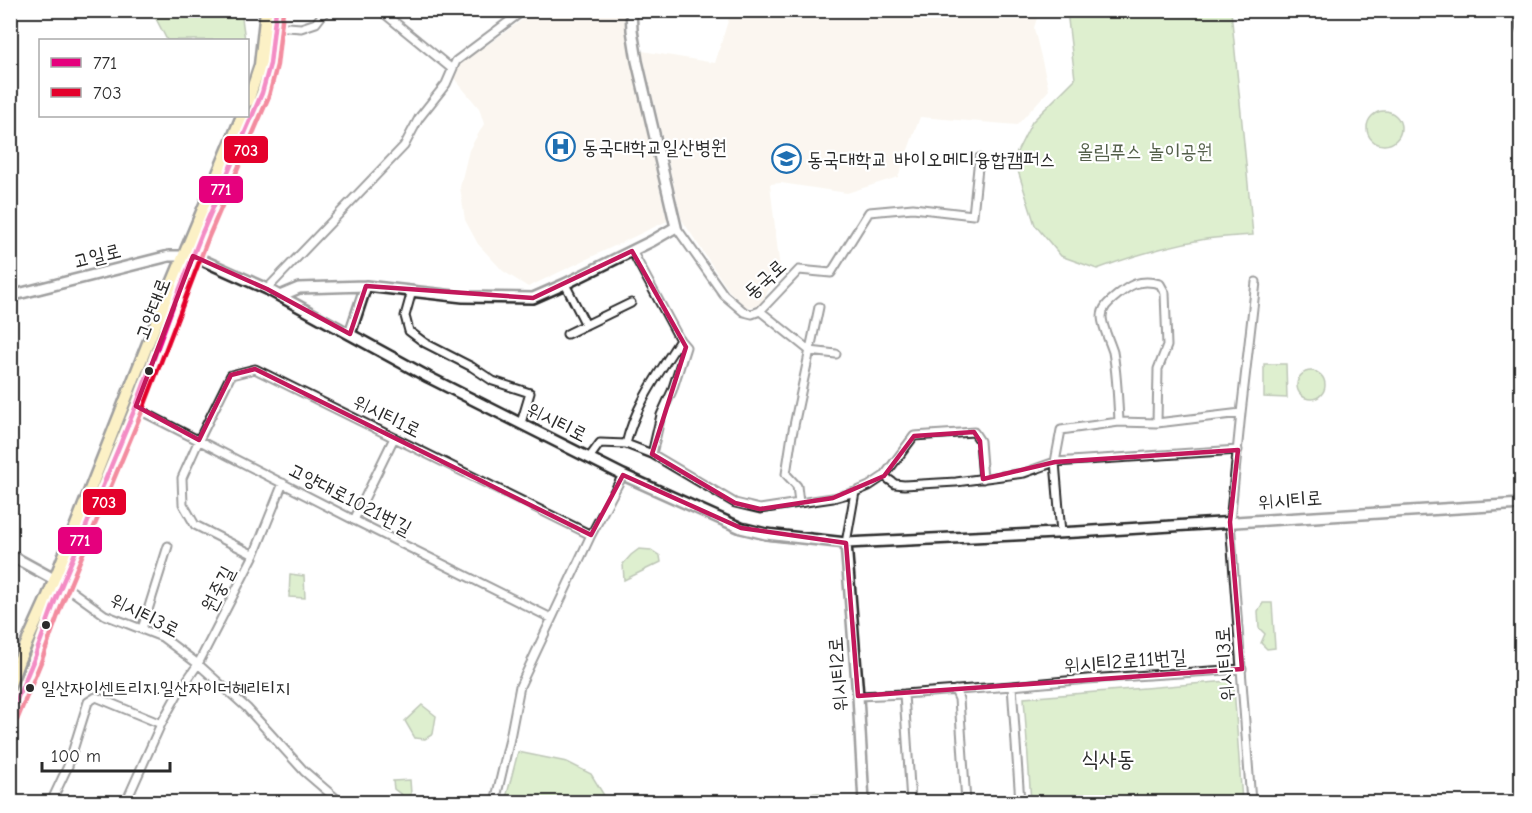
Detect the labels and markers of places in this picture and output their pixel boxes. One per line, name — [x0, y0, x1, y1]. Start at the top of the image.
hospital icon: 동국대학교일산병원 — [545, 131, 577, 163]
place label: 동국대학교일산병원 — [582, 136, 727, 159]
school or university icon: 동국대학교 바이오메디융합캠퍼스 — [770, 143, 802, 175]
place label: 동국대학교 바이오메디융합캠퍼스 — [807, 148, 1055, 171]
unlabelled marker — [143, 365, 155, 377]
unlabelled marker — [40, 619, 52, 631]
place label: 일산자이센트리지.일산자이더헤리티지 — [41, 678, 290, 699]
marker: 일산자이센트리지.일산자이더헤리티지 — [24, 682, 36, 694]

